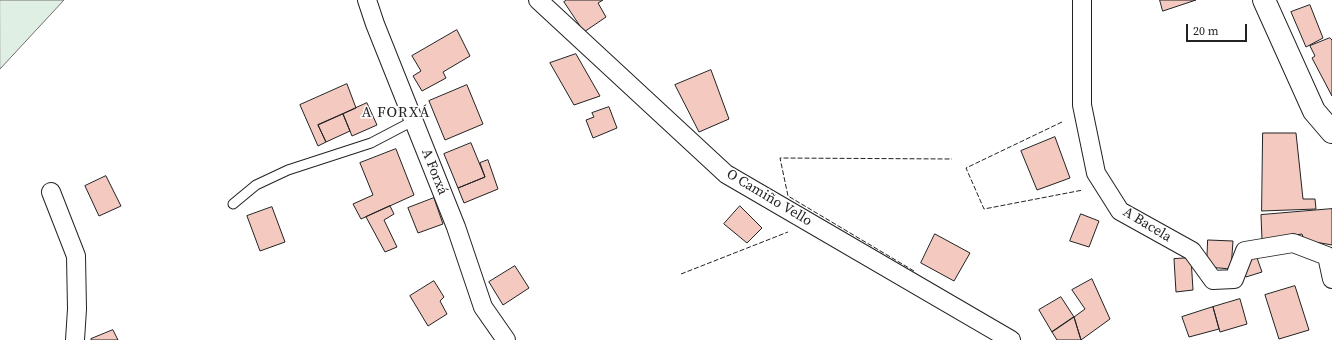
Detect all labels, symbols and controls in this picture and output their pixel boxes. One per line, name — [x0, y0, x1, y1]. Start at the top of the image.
scale bar — [1188, 16, 1249, 42]
text: 20 m — [1193, 23, 1219, 39]
district label: A FORXÁ — [362, 104, 430, 122]
street label: A Forxá — [417, 147, 451, 197]
street label: O Camiño Vello — [723, 166, 815, 230]
street label: A Bacela — [1120, 204, 1174, 246]

